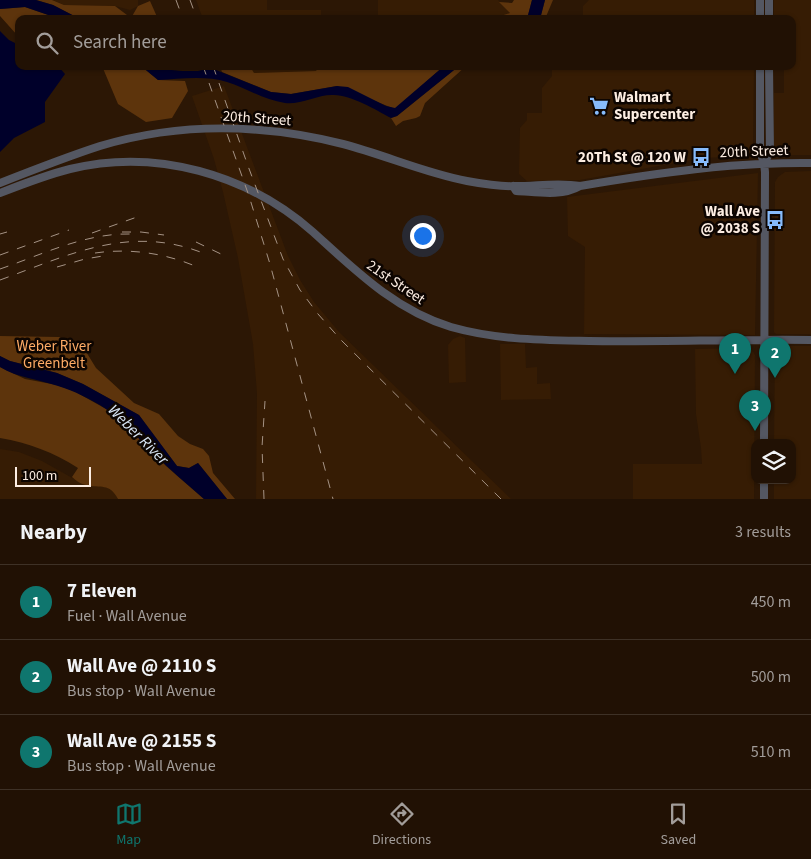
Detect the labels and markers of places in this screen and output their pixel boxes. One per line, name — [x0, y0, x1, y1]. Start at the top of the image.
place label: Walmart Supercenter — [614, 87, 695, 125]
supermarket icon: Walmart Supercenter — [588, 95, 610, 117]
bus stop icon: 20Th St @ 120 W — [690, 146, 712, 168]
place label: 20Th St @ 120 W — [578, 147, 686, 168]
place label: Wall Ave @ 2038 S — [700, 201, 760, 239]
bus stop icon: Wall Ave @ 2038 S — [764, 209, 786, 231]
pin: 1 — [719, 333, 751, 374]
pin: 2 — [759, 337, 791, 378]
pin: 3 — [739, 390, 771, 431]

